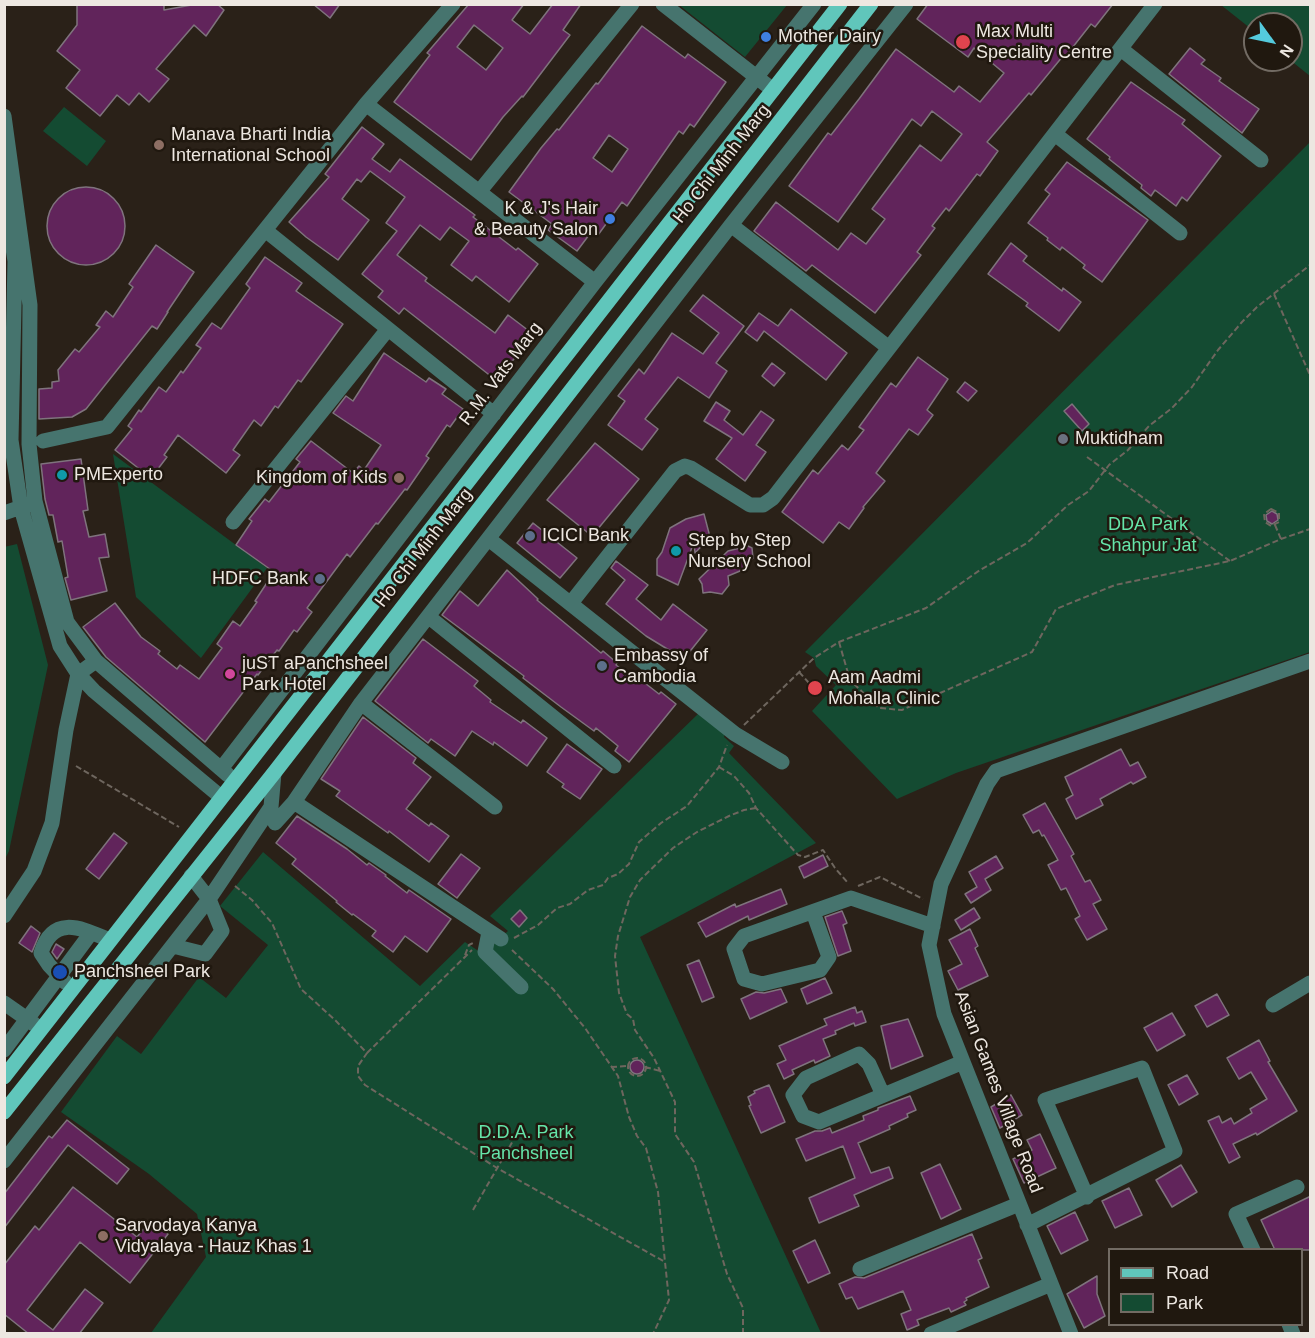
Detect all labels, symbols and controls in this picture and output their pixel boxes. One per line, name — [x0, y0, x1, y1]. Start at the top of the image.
north arrow — [1243, 12, 1303, 72]
place label: Max Multi Speciality Centre — [976, 21, 1112, 63]
place label: Mother Dairy — [778, 26, 881, 48]
marker: Mother Dairy — [759, 30, 773, 44]
marker: Max Multi Speciality Centre — [954, 33, 972, 51]
text: N — [1277, 42, 1297, 60]
street label: Ho Chi Minh Marg — [669, 100, 775, 228]
place label: Manava Bharti India International School — [171, 124, 331, 166]
marker: Manava Bharti India International School — [152, 138, 166, 152]
place label: K & J's Hair & Beauty Salon — [474, 198, 598, 240]
marker: K & J's Hair & Beauty Salon — [603, 212, 617, 226]
street label: R.M. Vats Marg — [455, 318, 547, 430]
place label: Muktidham — [1075, 428, 1163, 450]
marker: Muktidham — [1056, 432, 1070, 446]
place label: PMExperto — [74, 464, 163, 486]
place label: Kingdom of Kids — [256, 467, 387, 489]
marker: PMExperto — [55, 468, 69, 482]
marker: Kingdom of Kids — [392, 471, 406, 485]
street label: Ho Chi Minh Marg — [371, 484, 477, 612]
park label: DDA Park Shahpur Jat — [1099, 514, 1197, 556]
place label: ICICI Bank — [542, 525, 629, 547]
marker: ICICI Bank — [523, 529, 537, 543]
place label: Step by Step Nursery School — [688, 530, 811, 572]
marker: Step by Step Nursery School — [669, 544, 683, 558]
place label: HDFC Bank — [212, 568, 308, 590]
marker: HDFC Bank — [313, 572, 327, 586]
place label: Embassy of Cambodia — [614, 645, 708, 688]
place label: juST aPanchsheel Park Hotel — [242, 653, 388, 696]
marker: Embassy of Cambodia — [595, 659, 609, 673]
marker: juST aPanchsheel Park Hotel — [223, 667, 237, 681]
place label: Aam Aadmi Mohalla Clinic — [828, 667, 940, 710]
marker: Aam Aadmi Mohalla Clinic — [806, 679, 824, 697]
place label: Panchsheel Park — [74, 961, 210, 983]
marker: Panchsheel Park — [51, 963, 69, 981]
street label: Asian Games Village Road — [949, 988, 1047, 1196]
park label: D.D.A. Park Panchsheel — [478, 1122, 574, 1164]
place label: Sarvodaya Kanya Vidyalaya - Hauz Khas 1 — [115, 1215, 312, 1258]
marker: Sarvodaya Kanya Vidyalaya - Hauz Khas 1 — [96, 1229, 110, 1243]
legend — [1108, 1248, 1303, 1326]
text: Road — [1166, 1263, 1209, 1283]
text: Park — [1166, 1293, 1203, 1313]

